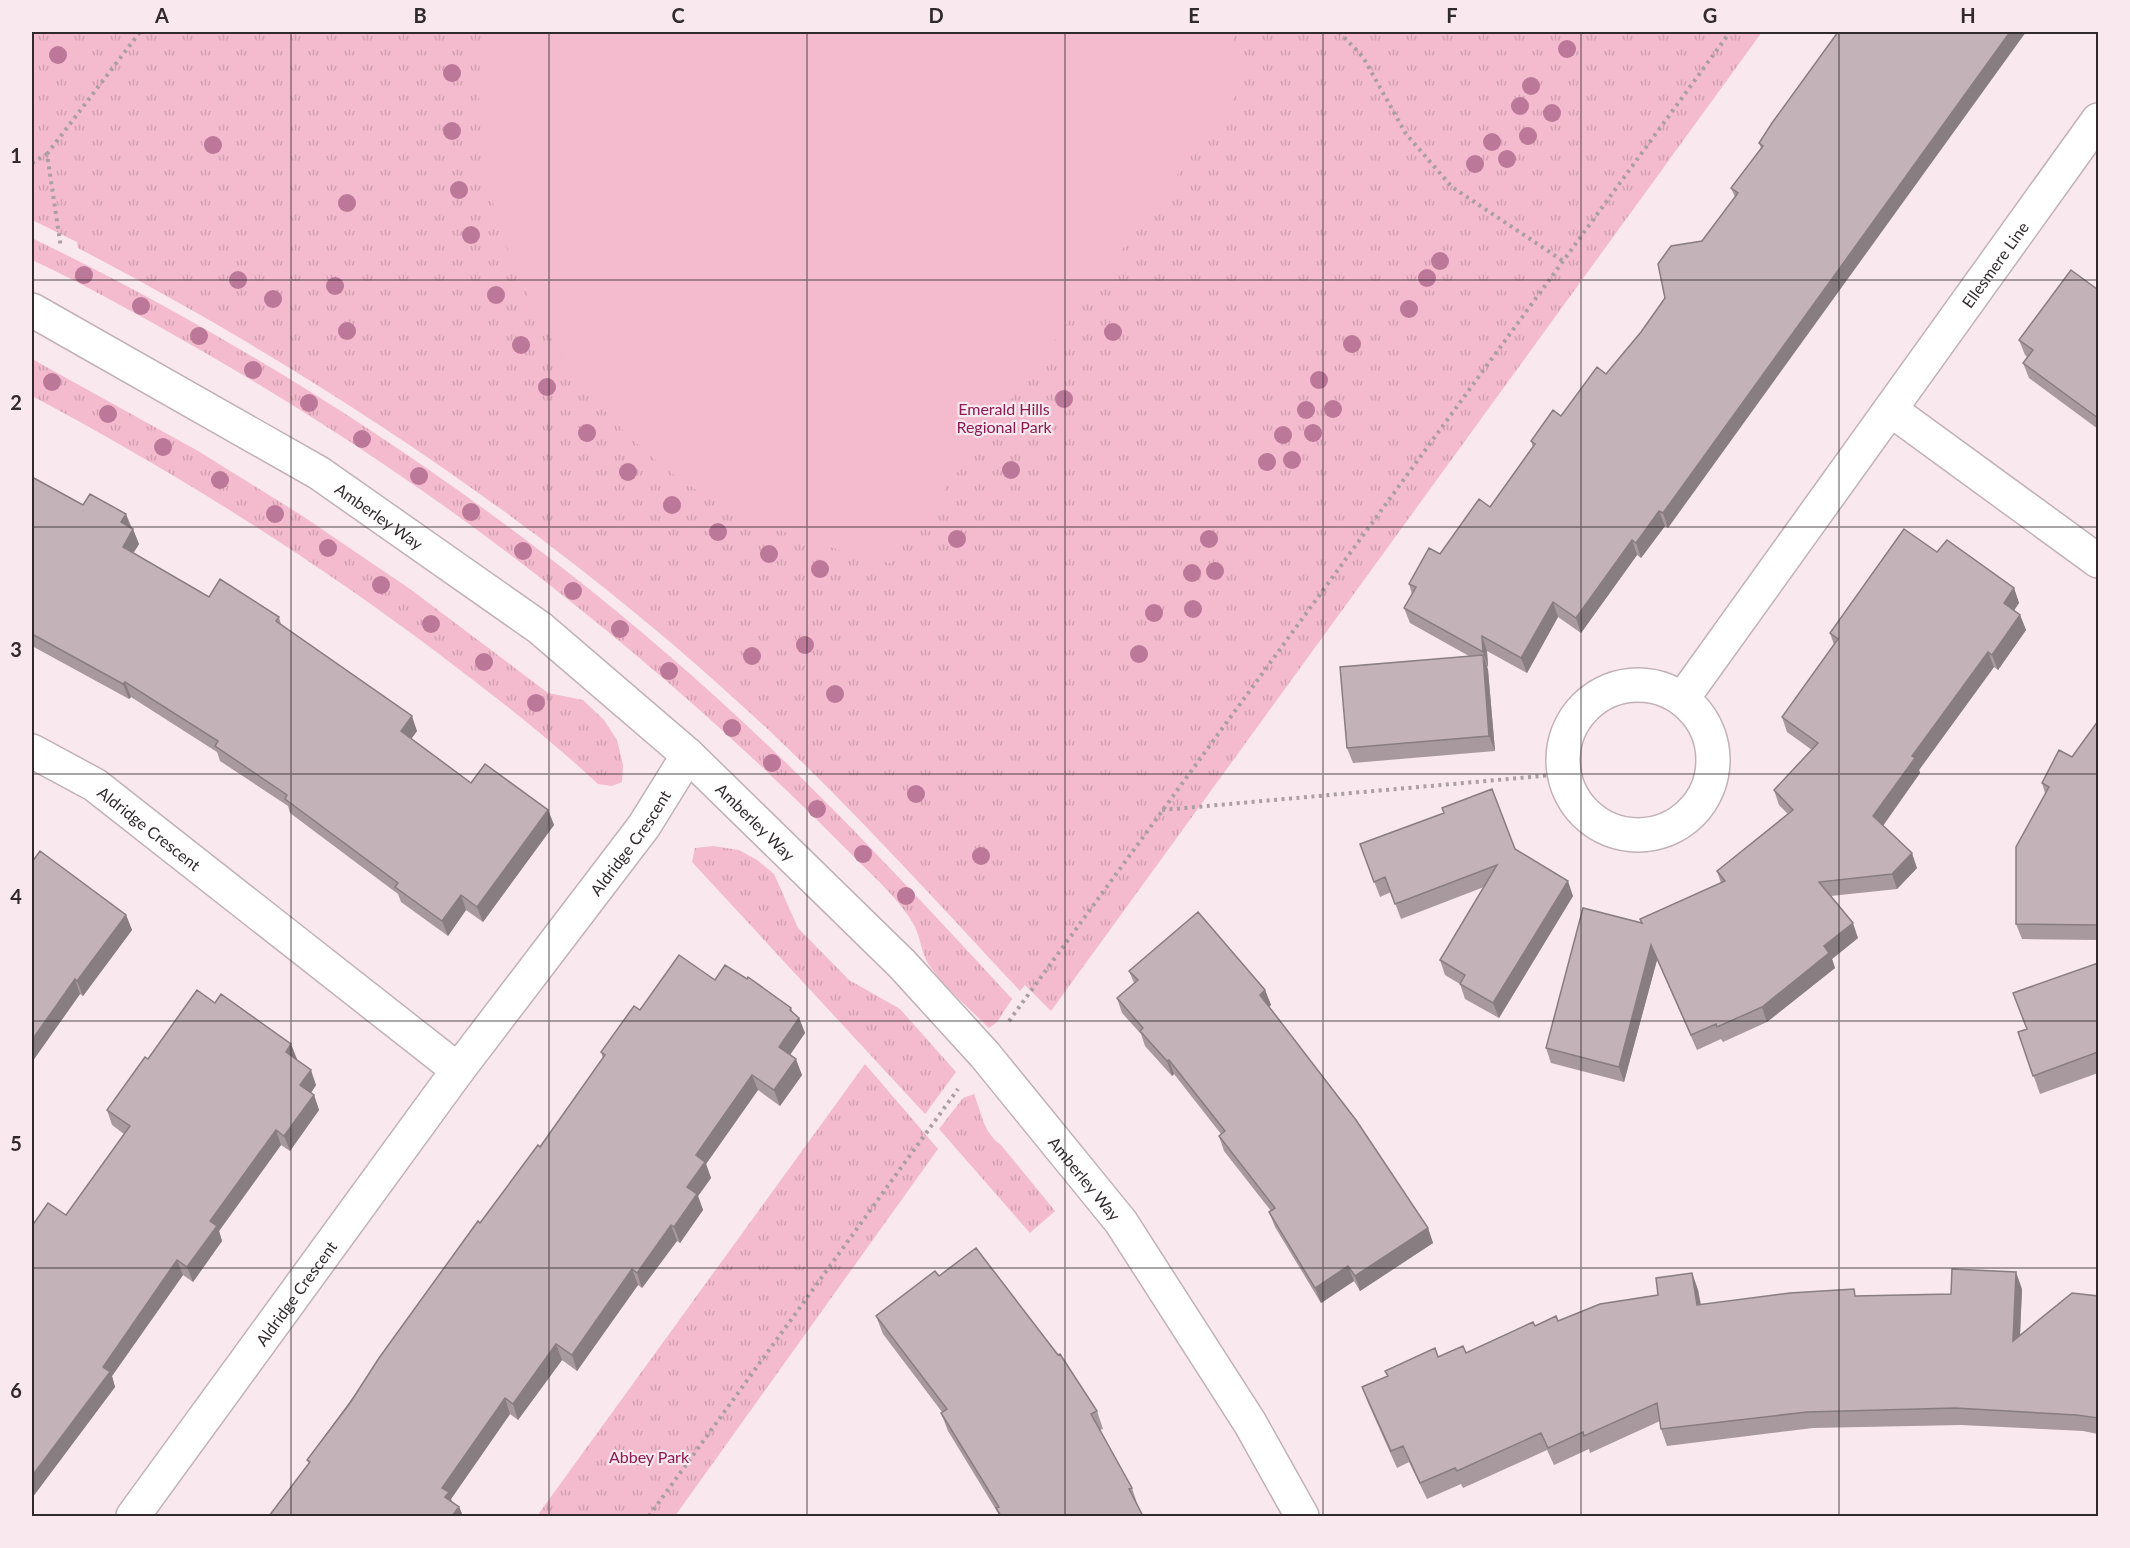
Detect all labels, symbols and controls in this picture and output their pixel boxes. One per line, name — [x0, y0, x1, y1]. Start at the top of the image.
text: A — [154, 3, 169, 27]
text: B — [413, 3, 427, 27]
text: C — [671, 3, 685, 27]
text: D — [928, 3, 944, 27]
text: E — [1188, 3, 1200, 27]
text: F — [1446, 3, 1458, 27]
text: G — [1703, 3, 1717, 27]
text: H — [1960, 3, 1976, 27]
text: 1 — [10, 143, 22, 167]
street label: Ellesmere Line — [1957, 218, 2032, 311]
text: 2 — [10, 390, 22, 414]
park label: Emerald Hills Regional Park — [956, 399, 1052, 436]
street label: Amberley Way — [332, 478, 428, 553]
text: 3 — [10, 637, 22, 661]
street label: Amberley Way — [713, 779, 800, 865]
street label: Aldridge Crescent — [95, 782, 205, 874]
street label: Aldridge Crescent — [585, 786, 674, 899]
text: 4 — [10, 884, 22, 908]
text: 5 — [10, 1131, 22, 1155]
street label: Amberley Way — [1045, 1132, 1125, 1224]
street label: Aldridge Crescent — [251, 1237, 340, 1349]
text: 6 — [10, 1378, 22, 1402]
park label: Abbey Park — [609, 1447, 690, 1466]

